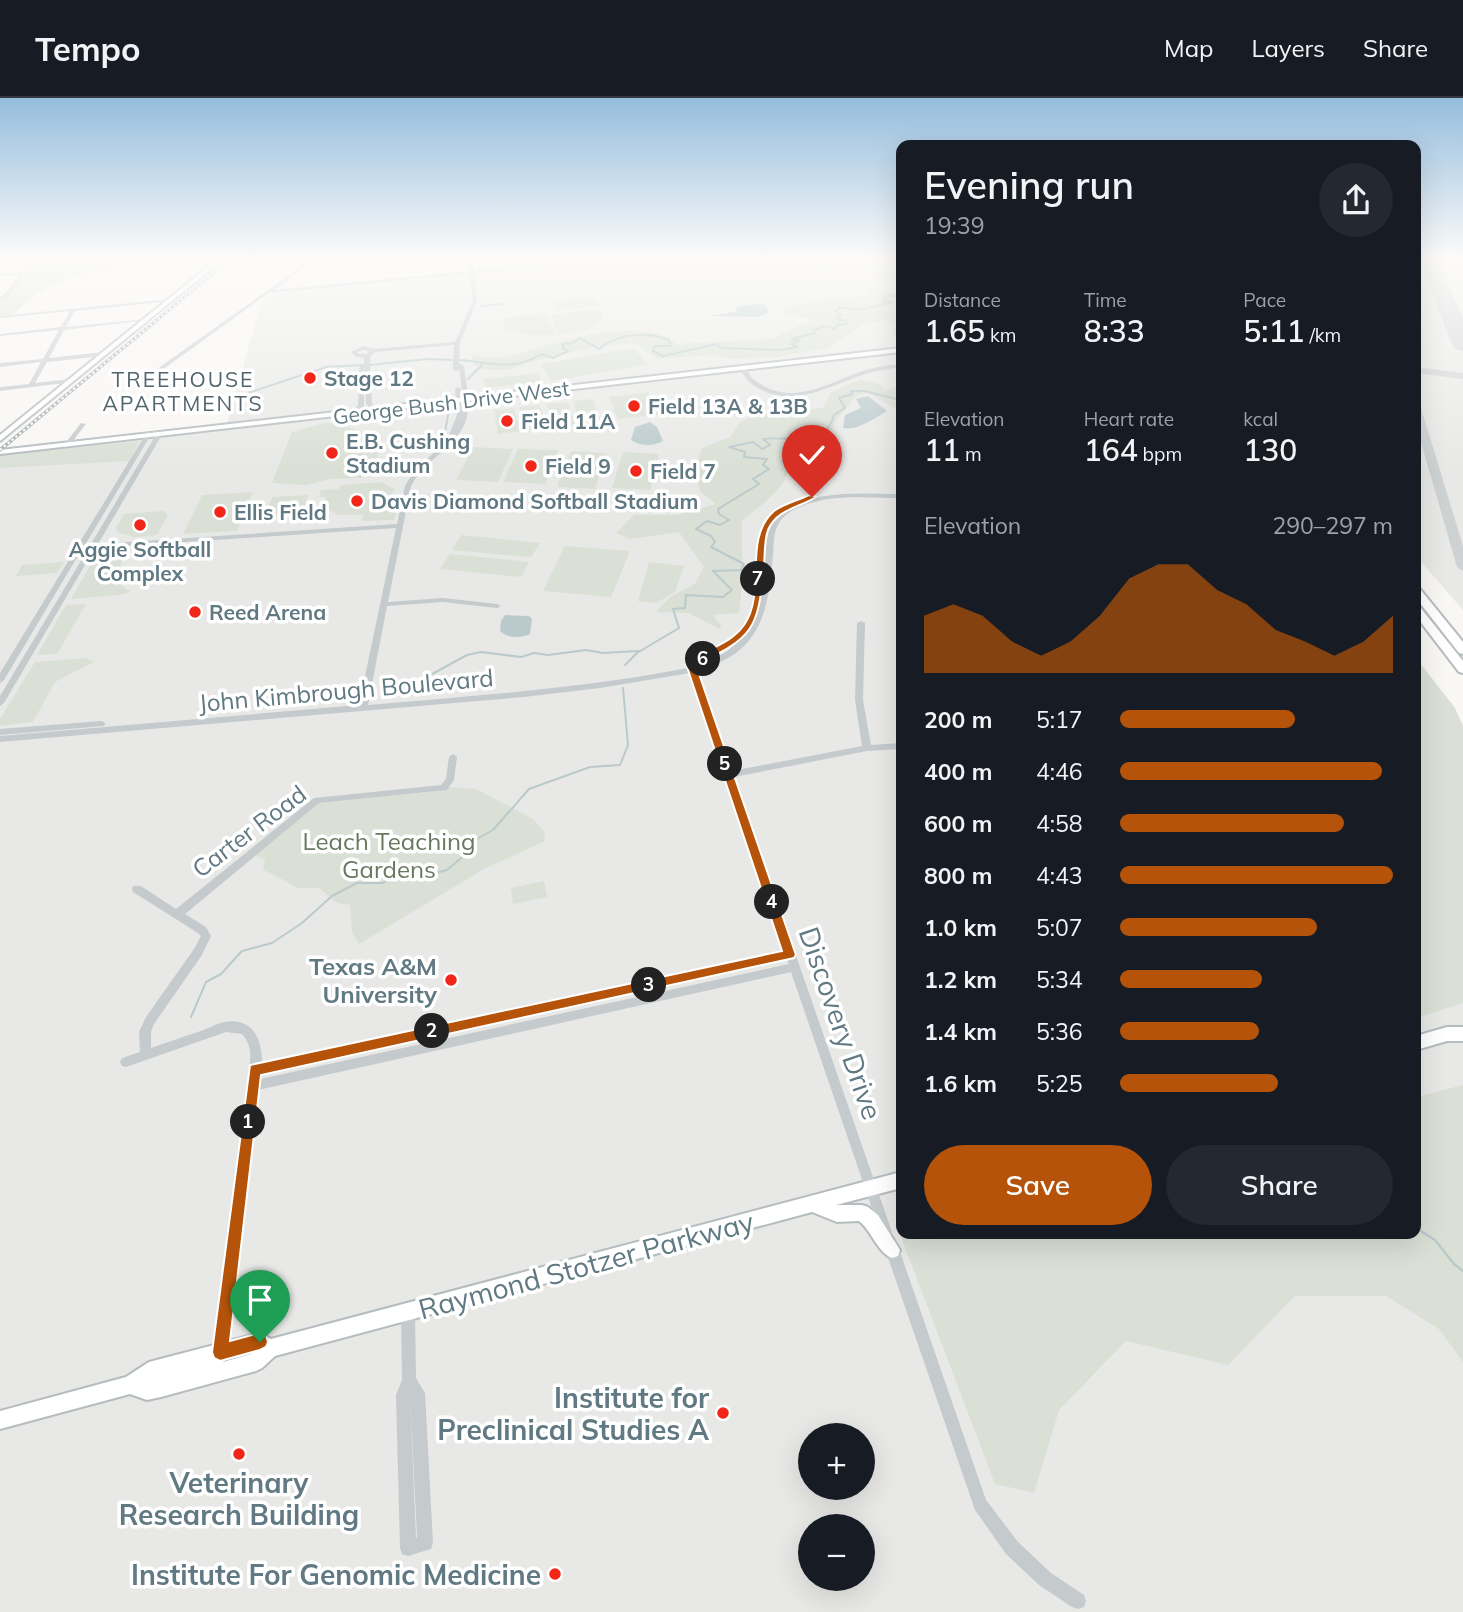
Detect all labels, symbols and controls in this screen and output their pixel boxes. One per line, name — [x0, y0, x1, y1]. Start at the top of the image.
text: Tempo — [35, 28, 141, 69]
text: Map — [1164, 33, 1213, 63]
text: Layers — [1251, 33, 1325, 63]
text: Share — [1363, 33, 1428, 63]
text: Evening run — [924, 161, 1134, 209]
button: share — [1319, 163, 1393, 237]
text: 19:39 — [924, 211, 984, 240]
text: Distance — [924, 288, 1001, 312]
text: Time — [1084, 288, 1127, 312]
text: Pace — [1243, 288, 1286, 312]
text: 1.65 — [924, 312, 985, 350]
text: 8:33 — [1084, 312, 1145, 350]
text: 5:11 — [1243, 312, 1304, 350]
text: km — [985, 323, 1017, 347]
text: /km — [1304, 323, 1341, 347]
place label: Stage 12 — [324, 365, 414, 391]
district label: TREEHOUSE APARTMENTS — [102, 366, 264, 416]
marker: Stage 12 — [302, 370, 318, 386]
street label: George Bush Drive West — [331, 375, 571, 429]
place label: Field 13A & 13B — [648, 393, 808, 419]
marker: Field 13A & 13B — [626, 398, 642, 414]
text: Elevation — [924, 407, 1004, 431]
text: Heart rate — [1084, 407, 1174, 431]
text: kcal — [1243, 407, 1278, 431]
place label: Field 11A — [521, 408, 615, 434]
marker: Field 11A — [499, 413, 515, 429]
pin — [782, 425, 842, 497]
place label: E.B. Cushing Stadium — [346, 428, 470, 478]
text: 11 — [924, 431, 960, 469]
text: 164 — [1084, 431, 1138, 469]
text: 130 — [1243, 431, 1297, 469]
icon: check — [793, 436, 831, 474]
text: m — [960, 442, 982, 466]
text: bpm — [1138, 442, 1182, 466]
marker: E.B. Cushing Stadium — [324, 445, 340, 461]
place label: Field 9 — [545, 453, 611, 479]
marker: Field 9 — [523, 458, 539, 474]
place label: Field 7 — [650, 458, 716, 484]
marker: Field 7 — [628, 463, 644, 479]
place label: Davis Diamond Softball Stadium — [371, 488, 698, 514]
marker: Davis Diamond Softball Stadium — [349, 493, 365, 509]
place label: Ellis Field — [234, 499, 327, 525]
marker: Ellis Field — [212, 504, 228, 520]
text: Elevation — [924, 511, 1021, 540]
text: 290–297 m — [1272, 511, 1393, 540]
marker: Aggie Softball Complex — [132, 517, 148, 533]
place label: Aggie Softball Complex — [69, 536, 211, 586]
pin: 7 — [740, 561, 776, 596]
text: 7 — [752, 566, 763, 590]
place label: Reed Arena — [209, 599, 326, 625]
marker: Reed Arena — [187, 604, 203, 620]
pin: 6 — [686, 642, 720, 676]
text: 6 — [697, 646, 708, 670]
street label: John Kimbrough Boulevard — [197, 662, 495, 718]
text: 200 m — [924, 705, 992, 734]
text: 5:17 — [1036, 705, 1083, 734]
pin: 5 — [708, 746, 742, 782]
text: 5 — [719, 751, 730, 775]
text: 400 m — [924, 757, 992, 786]
text: 4:46 — [1036, 757, 1083, 786]
street label: Carter Road — [186, 778, 312, 884]
text: 600 m — [924, 809, 992, 838]
text: 4:58 — [1036, 809, 1083, 838]
park label: Leach Teaching Gardens — [303, 826, 475, 884]
text: 800 m — [924, 861, 992, 890]
text: 4:43 — [1036, 861, 1083, 890]
pin: 4 — [754, 884, 790, 920]
text: 4 — [766, 889, 777, 913]
text: 1.0 km — [924, 913, 997, 942]
text: 5:07 — [1036, 913, 1083, 942]
street label: Discovery Drive — [792, 922, 890, 1124]
place label: Texas A&M University — [309, 951, 438, 1009]
text: 1.2 km — [924, 965, 997, 994]
text: 5:34 — [1036, 965, 1083, 994]
pin: 3 — [632, 968, 666, 1002]
marker: Texas A&M University — [443, 972, 459, 988]
text: 3 — [643, 972, 654, 996]
pin: 2 — [414, 1014, 450, 1048]
text: 1.4 km — [924, 1017, 997, 1046]
text: 5:36 — [1036, 1017, 1083, 1046]
text: 2 — [426, 1018, 437, 1042]
text: 1.6 km — [924, 1069, 997, 1098]
text: 5:25 — [1036, 1069, 1083, 1098]
pin: 1 — [230, 1104, 266, 1140]
text: 1 — [242, 1109, 253, 1133]
button: Save — [924, 1145, 1152, 1225]
button: Share — [1166, 1145, 1393, 1225]
street label: Raymond Stotzer Parkway — [415, 1203, 758, 1327]
pin — [230, 1270, 290, 1342]
icon: arrive — [241, 1281, 279, 1319]
place label: Institute for Preclinical Studies A — [437, 1380, 709, 1447]
marker: Institute for Preclinical Studies A — [715, 1405, 731, 1421]
map controls — [798, 1423, 875, 1591]
button: + — [798, 1423, 875, 1500]
marker: Veterinary Research Building — [231, 1446, 247, 1462]
place label: Veterinary Research Building — [119, 1465, 359, 1532]
button: − — [798, 1514, 875, 1591]
place label: Institute For Genomic Medicine — [131, 1557, 541, 1592]
marker: Institute For Genomic Medicine — [547, 1566, 563, 1582]

